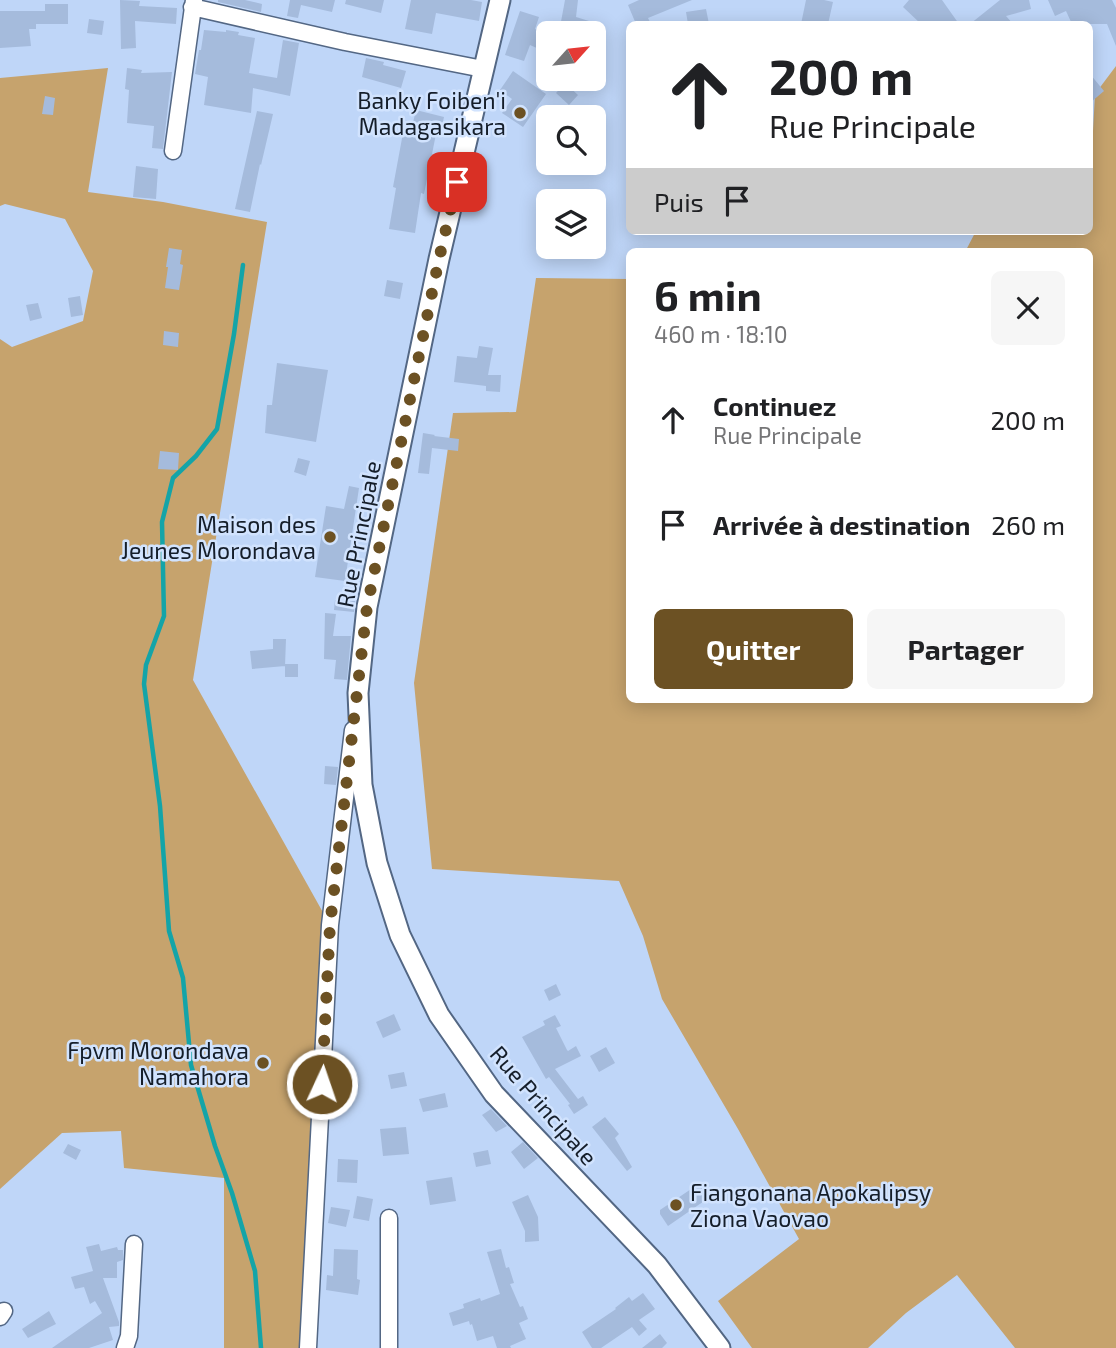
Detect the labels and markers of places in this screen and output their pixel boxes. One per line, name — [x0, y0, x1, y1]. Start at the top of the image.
place label: Banky Foiben'i Madagasikara — [357, 86, 506, 140]
marker: Banky Foiben'i Madagasikara — [512, 105, 528, 121]
pin — [427, 152, 487, 212]
place label: Maison des Jeunes Morondava — [121, 510, 316, 564]
marker: Maison des Jeunes Morondava — [322, 529, 338, 545]
place label: Fpvm Morondava Namahora — [67, 1036, 249, 1090]
marker: Fpvm Morondava Namahora — [255, 1055, 271, 1071]
place label: Fiangonana Apokalipsy Ziona Vaovao — [690, 1178, 931, 1232]
marker: Fiangonana Apokalipsy Ziona Vaovao — [668, 1197, 684, 1213]

